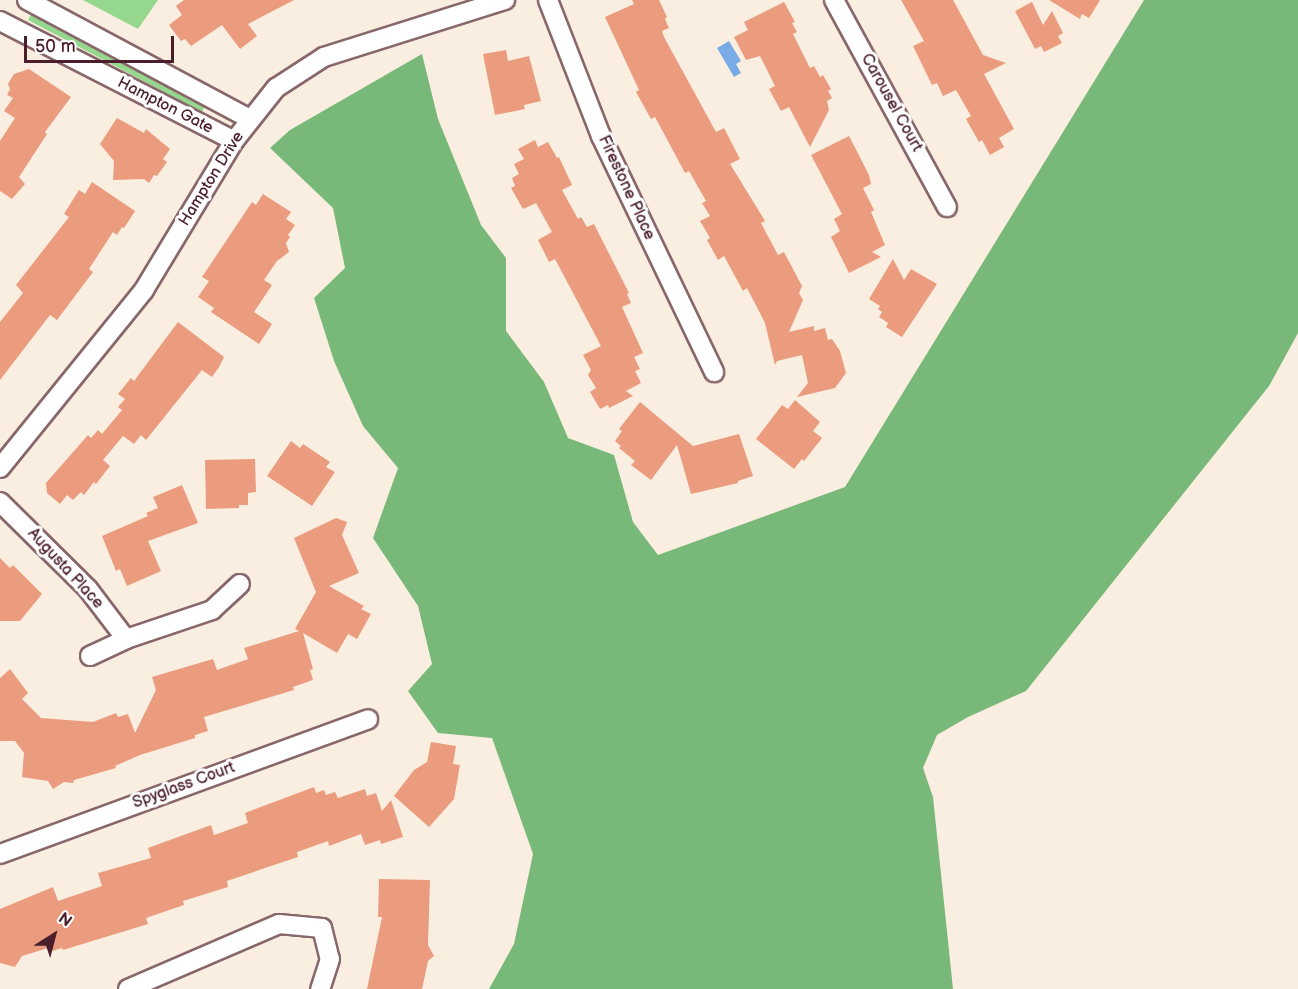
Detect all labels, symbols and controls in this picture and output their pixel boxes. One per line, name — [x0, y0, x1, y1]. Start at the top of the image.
scale bar — [27, 24, 177, 62]
text: 50 m — [35, 36, 76, 57]
street label: Carousel Court — [856, 51, 926, 155]
street label: Hampton Gate — [114, 74, 216, 138]
street label: Hampton Drive — [175, 128, 249, 230]
street label: Firestone Place — [593, 133, 659, 243]
street label: Augusta Place — [23, 525, 107, 613]
street label: Spyglass Court — [130, 759, 238, 813]
north arrow — [24, 905, 84, 965]
text: N — [54, 909, 75, 931]

